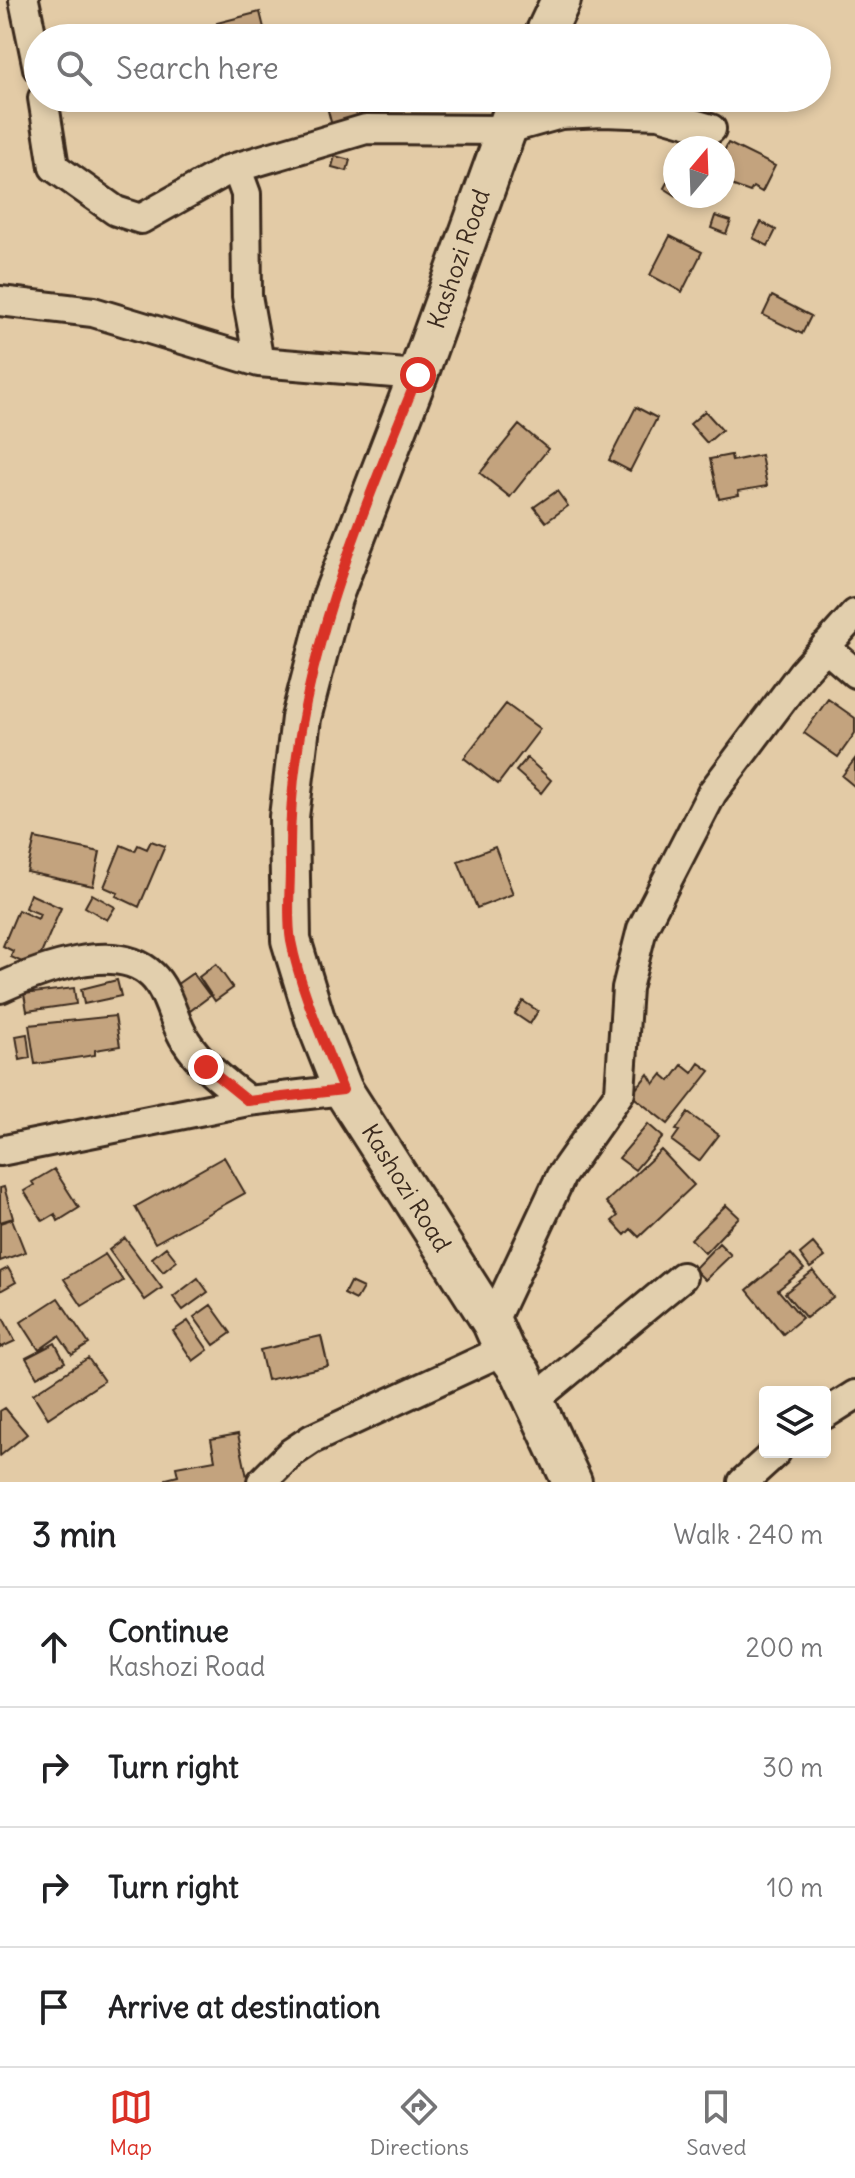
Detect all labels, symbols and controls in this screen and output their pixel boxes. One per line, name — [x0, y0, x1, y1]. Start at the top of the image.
search box — [24, 24, 831, 112]
icon: search — [52, 46, 96, 90]
text: Search here — [116, 49, 279, 87]
north arrow — [663, 136, 735, 208]
street label: Kashozi Road — [420, 185, 496, 332]
route start — [400, 357, 436, 393]
route end — [188, 1049, 224, 1085]
street label: Kashozi Road — [356, 1118, 458, 1257]
map controls — [759, 1386, 831, 1458]
button: layers — [759, 1386, 831, 1458]
text: 3 min — [32, 1513, 117, 1556]
text: Walk · 240 m — [673, 1518, 823, 1551]
text: Continue — [108, 1612, 229, 1650]
icon: ahead — [32, 1625, 76, 1669]
text: 200 m — [746, 1631, 823, 1664]
text: Kashozi Road — [108, 1650, 265, 1683]
icon: right — [32, 1745, 76, 1789]
text: Turn right — [108, 1748, 239, 1786]
text: 30 m — [762, 1751, 823, 1784]
icon: right — [32, 1865, 76, 1909]
text: Turn right — [108, 1868, 239, 1906]
text: 10 m — [767, 1871, 823, 1904]
icon: arrive — [32, 1985, 76, 2029]
text: Arrive at destination — [108, 1988, 380, 2026]
tab: Map — [109, 2085, 153, 2161]
tab: Directions — [370, 2085, 469, 2161]
tab: Saved — [686, 2085, 746, 2161]

